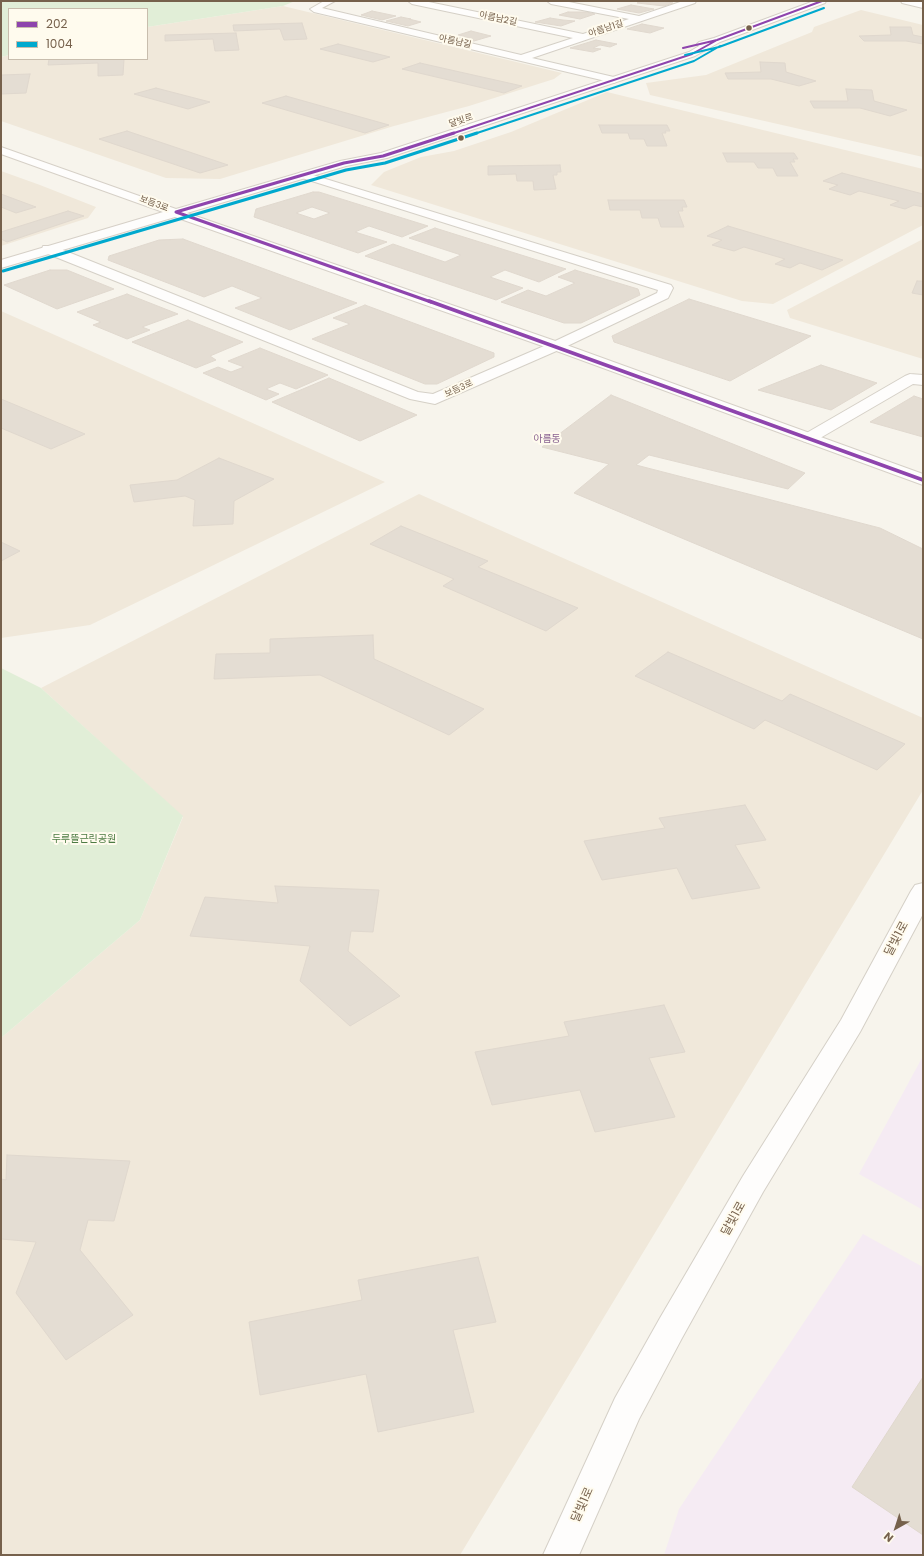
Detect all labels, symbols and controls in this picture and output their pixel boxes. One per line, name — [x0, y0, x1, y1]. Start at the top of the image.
legend — [8, 8, 148, 60]
street label: 아름남2길 — [478, 10, 518, 28]
text: 202 — [46, 15, 67, 32]
street label: 아름남1길 — [587, 18, 625, 40]
unlabelled marker — [744, 23, 754, 33]
street label: 아름남길 — [438, 33, 472, 51]
text: 1004 — [46, 35, 72, 52]
street label: 달빛로 — [448, 112, 474, 130]
unlabelled marker — [456, 133, 466, 143]
street label: 보듬3로 — [138, 194, 170, 214]
street label: 보듬3로 — [443, 378, 475, 400]
district label: 아름동 — [533, 433, 561, 445]
park label: 두루뜰근린공원 — [52, 833, 116, 845]
street label: 달빛1로 — [882, 919, 912, 959]
street label: 달빛1로 — [719, 1199, 749, 1239]
street label: 달빛1로 — [569, 1485, 597, 1525]
north arrow — [876, 1508, 916, 1548]
text: N — [880, 1529, 897, 1546]

